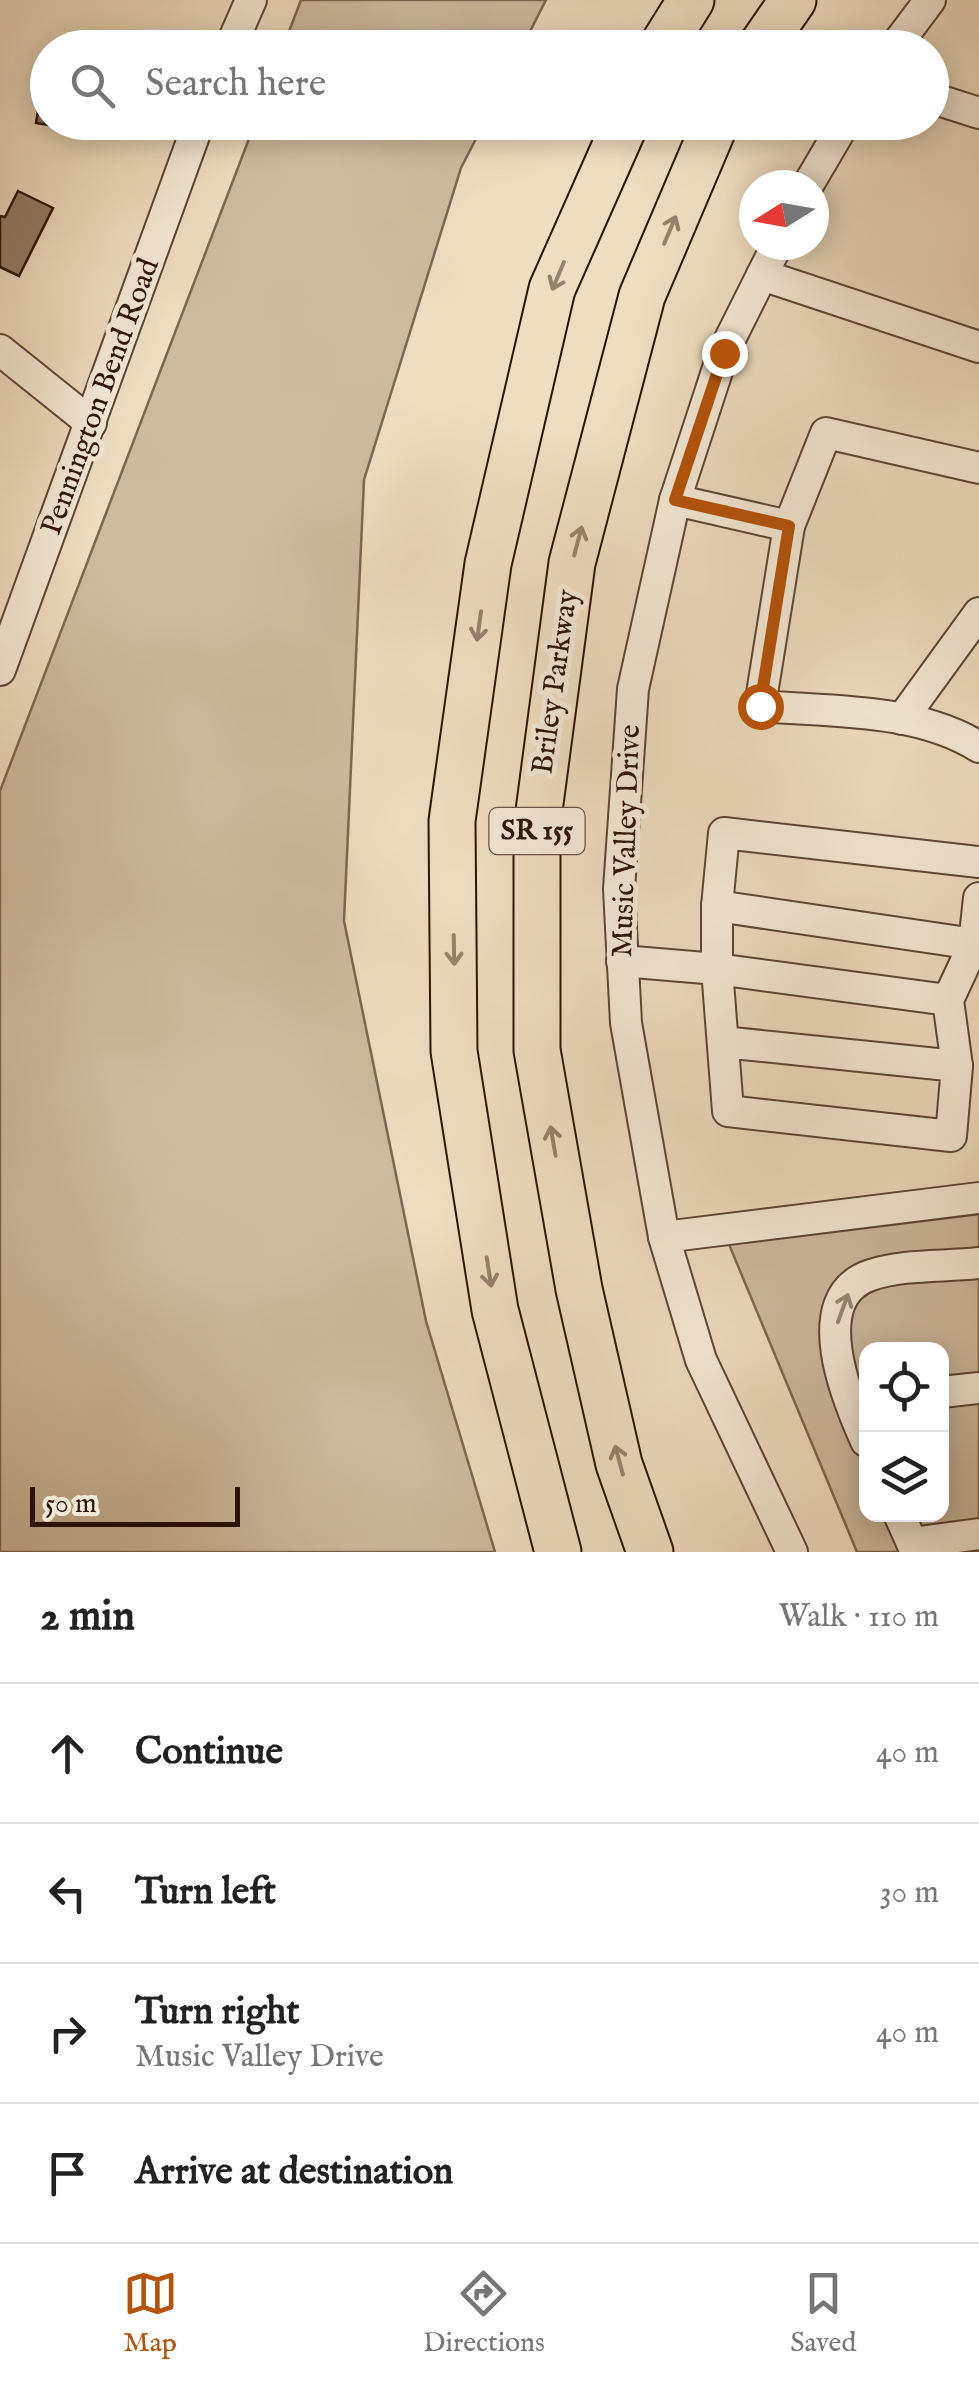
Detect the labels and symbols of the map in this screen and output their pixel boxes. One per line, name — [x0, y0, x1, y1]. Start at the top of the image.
north arrow — [739, 170, 829, 260]
one-way arrow — [662, 215, 680, 246]
street label: Pennington Bend Road — [33, 252, 169, 541]
one-way arrow — [548, 260, 566, 291]
route end — [702, 331, 748, 377]
one-way arrow — [569, 526, 588, 557]
street label: Briley Parkway — [524, 587, 588, 777]
one-way arrow — [469, 610, 488, 642]
route start — [738, 684, 784, 730]
street label: Music Valley Drive — [604, 724, 650, 958]
road number: SR 155 — [490, 808, 584, 854]
one-way arrow — [444, 933, 463, 965]
one-way arrow — [543, 1126, 562, 1158]
one-way arrow — [480, 1255, 499, 1288]
one-way arrow — [835, 1293, 853, 1324]
one-way arrow — [609, 1444, 628, 1476]
scale bar — [30, 1482, 240, 1526]

